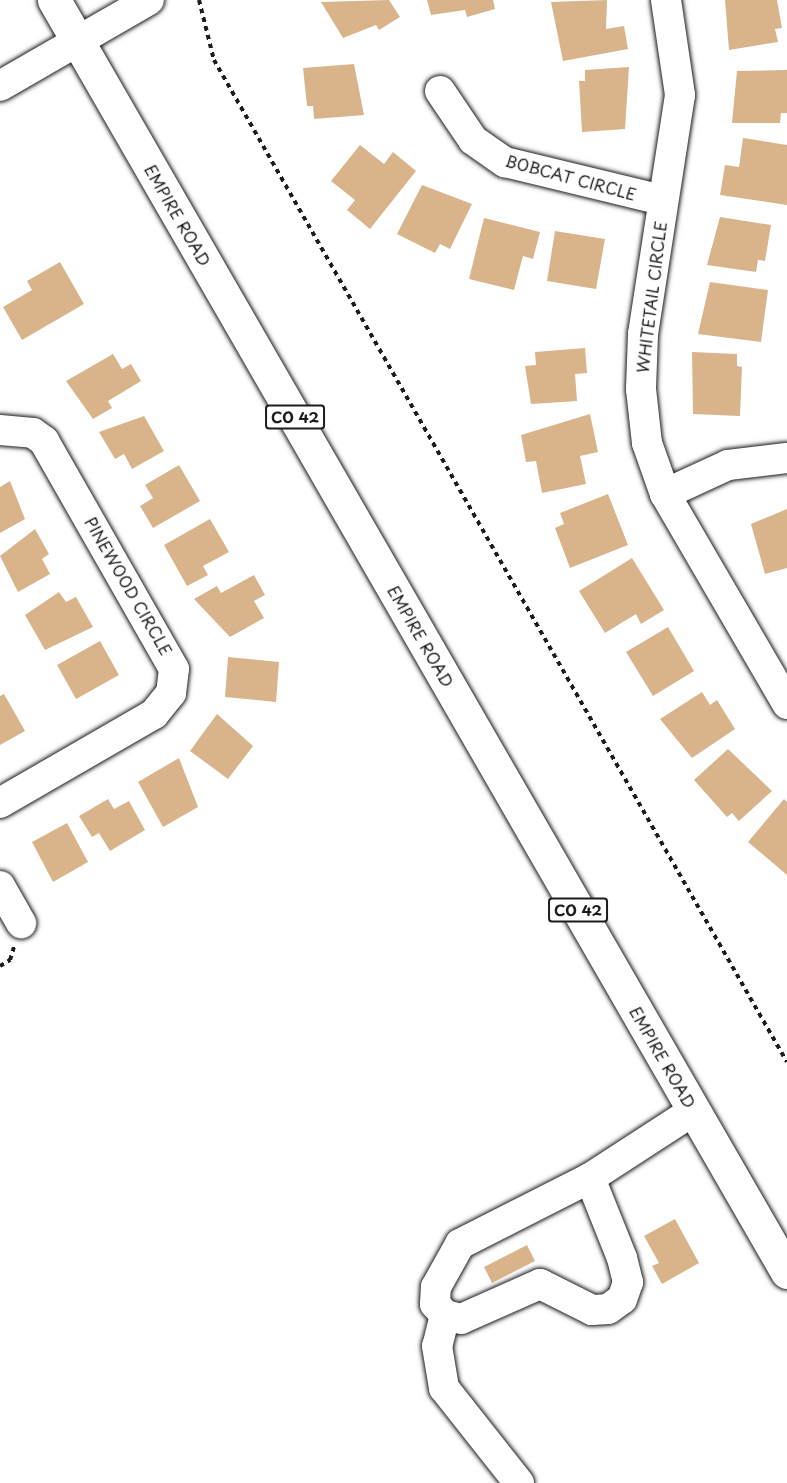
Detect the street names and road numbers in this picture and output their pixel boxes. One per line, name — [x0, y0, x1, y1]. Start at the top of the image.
street label: BOBCAT CIRCLE — [503, 150, 639, 204]
street label: EMPIRE ROAD — [141, 160, 215, 270]
street label: WHITETAIL CIRCLE — [632, 219, 670, 375]
road number: CO 42 — [264, 405, 326, 429]
street label: PINEWOOD CIRCLE — [81, 513, 177, 659]
street label: EMPIRE ROAD — [384, 581, 458, 691]
road number: CO 42 — [546, 898, 610, 922]
street label: EMPIRE ROAD — [626, 1002, 700, 1112]

